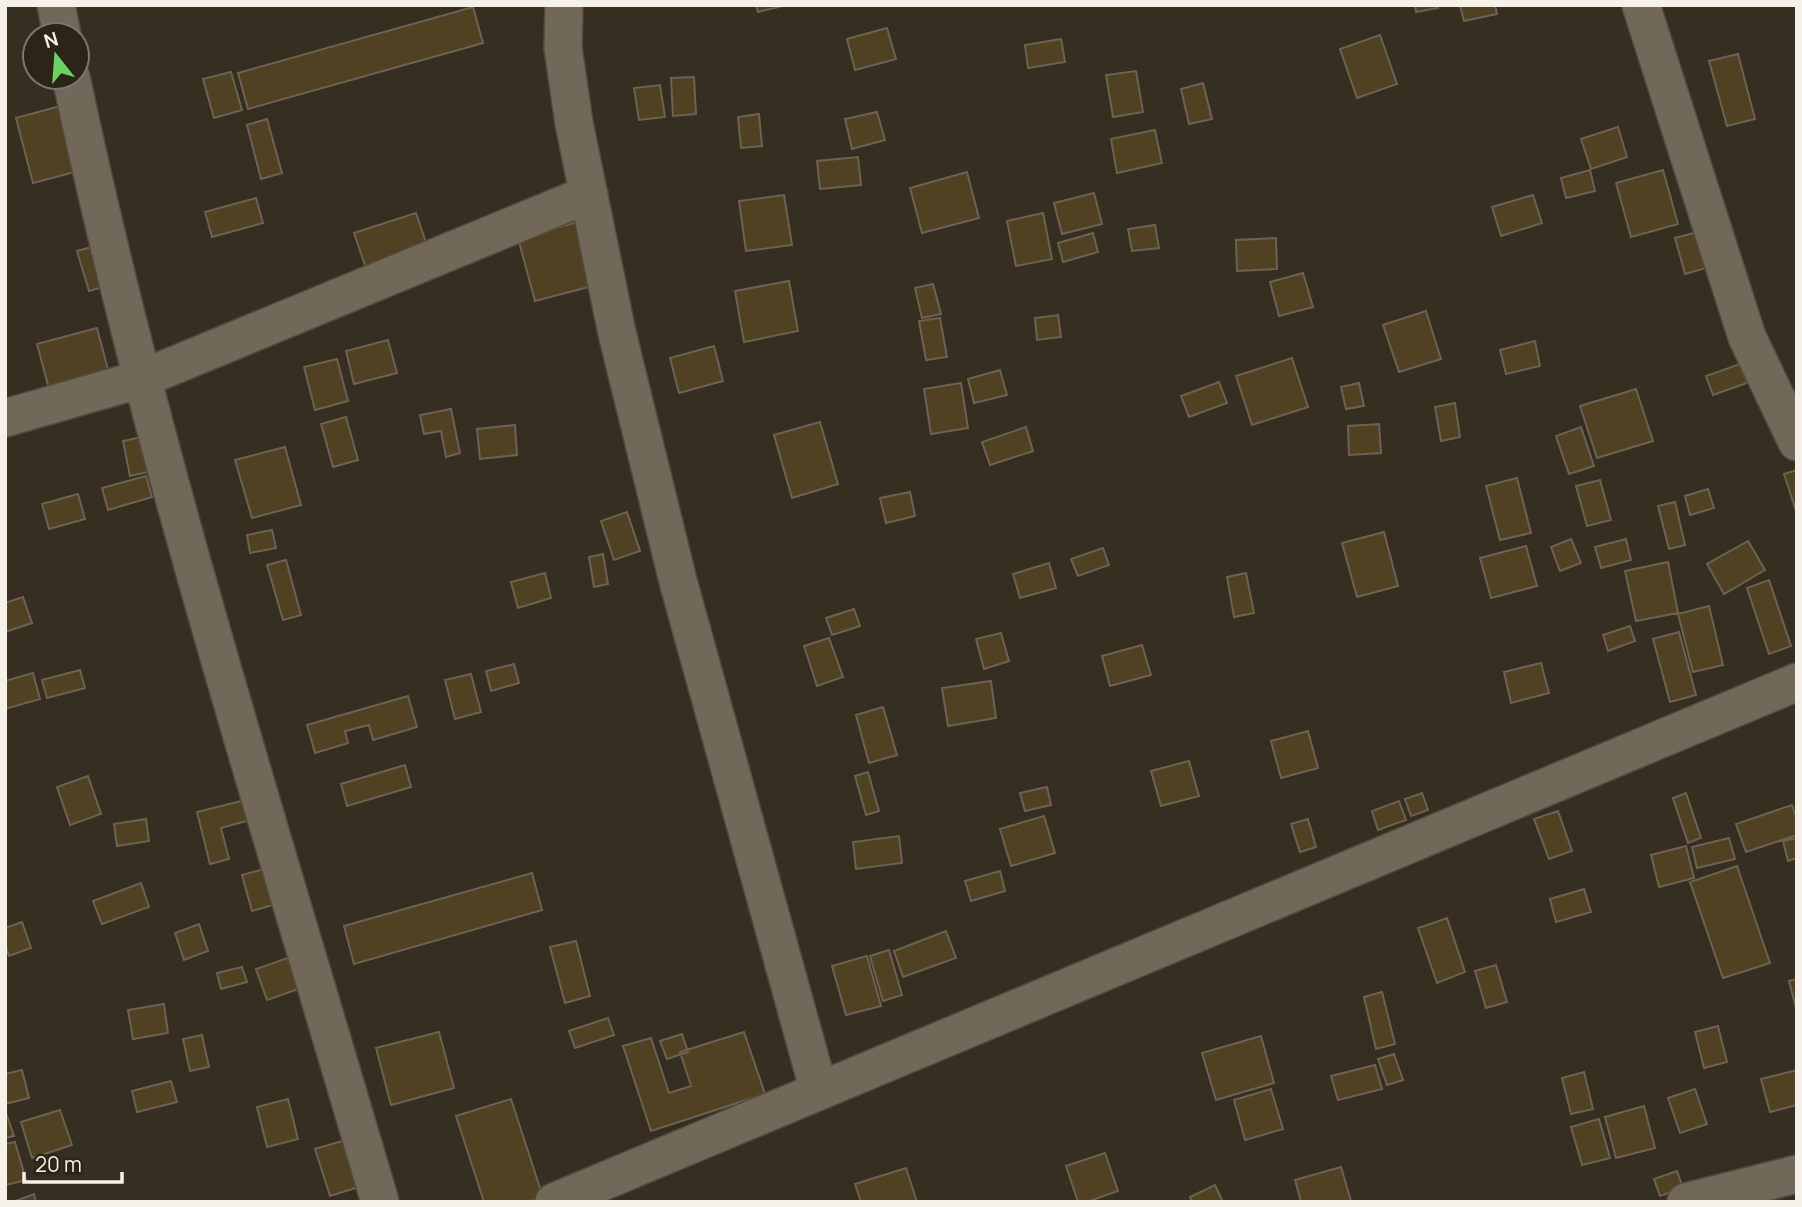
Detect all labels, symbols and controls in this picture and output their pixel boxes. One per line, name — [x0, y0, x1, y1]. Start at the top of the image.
north arrow — [21, 21, 91, 91]
text: N — [41, 25, 61, 54]
scale bar — [24, 1140, 122, 1184]
text: 20 m — [35, 1150, 82, 1178]

